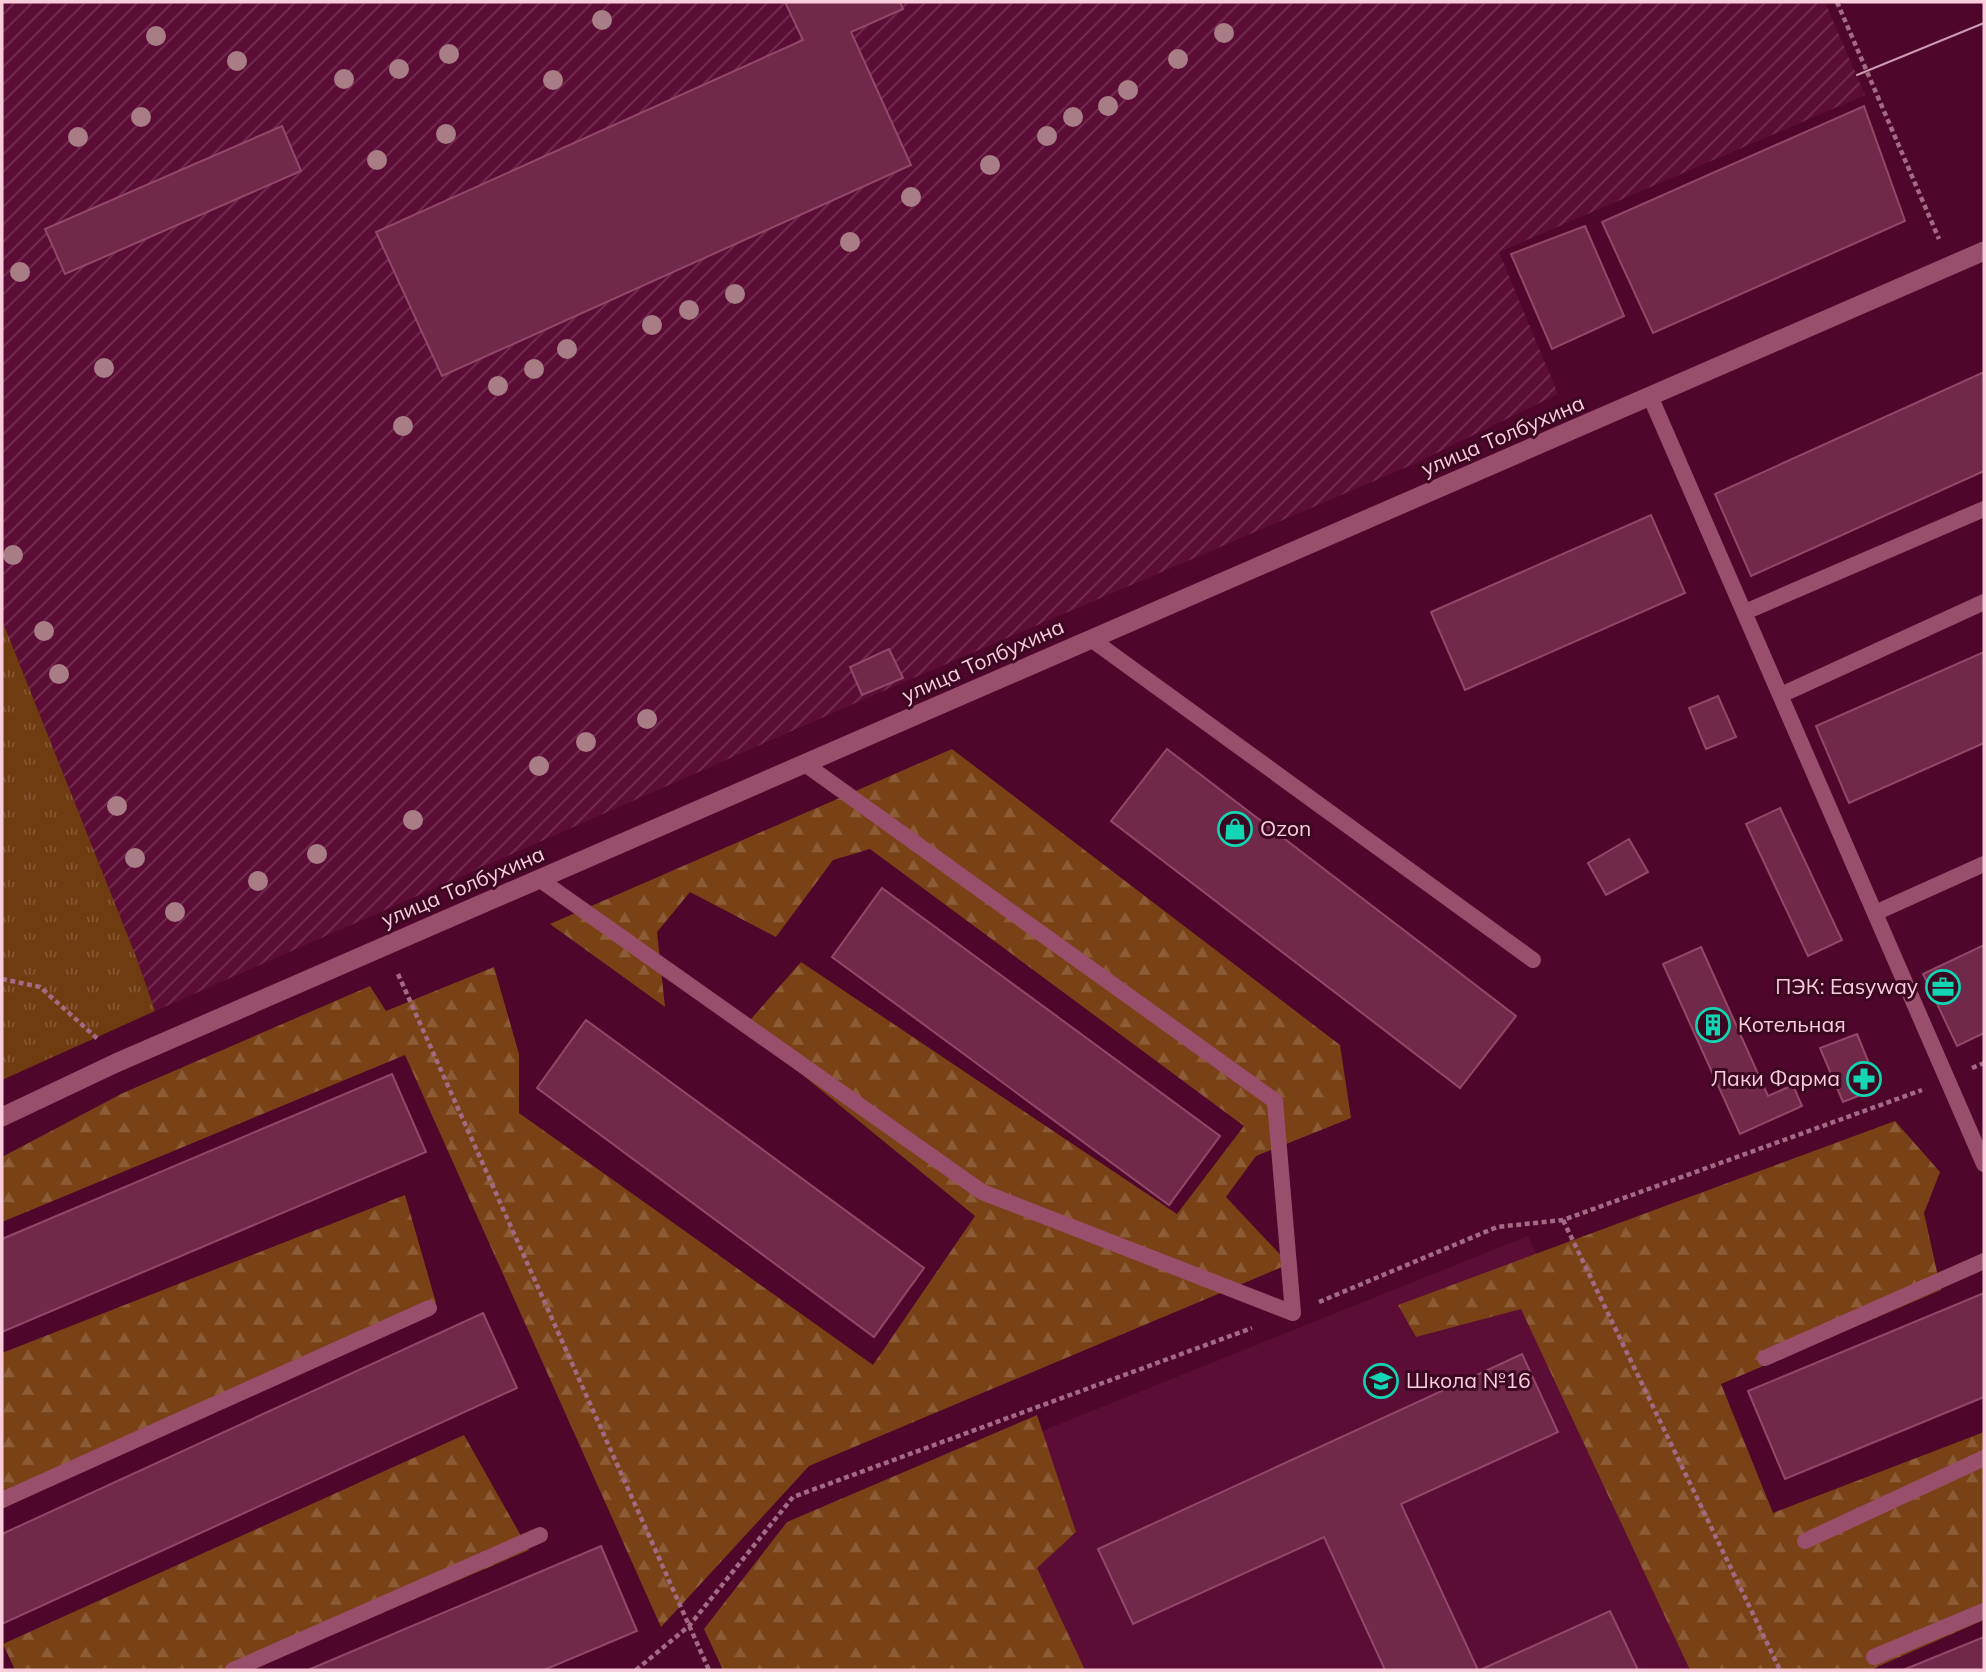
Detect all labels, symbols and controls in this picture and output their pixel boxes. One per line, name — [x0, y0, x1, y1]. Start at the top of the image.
street label: улица Толбухина — [1417, 389, 1588, 481]
street label: улица Толбухина — [898, 613, 1068, 707]
shop icon: Ozon — [1216, 810, 1254, 848]
place label: Ozon — [1260, 815, 1311, 841]
street label: улица Толбухина — [377, 840, 548, 932]
office icon: ПЭК: Easyway — [1924, 968, 1962, 1006]
place label: ПЭК: Easyway — [1775, 973, 1918, 999]
building icon: Котельная — [1694, 1006, 1732, 1044]
place label: Котельная — [1738, 1011, 1846, 1037]
pharmacy icon: Лаки Фарма — [1845, 1060, 1883, 1098]
place label: Лаки Фарма — [1711, 1065, 1840, 1091]
school or university icon: Школа №16 — [1362, 1362, 1400, 1400]
place label: Школа №16 — [1406, 1367, 1531, 1393]

